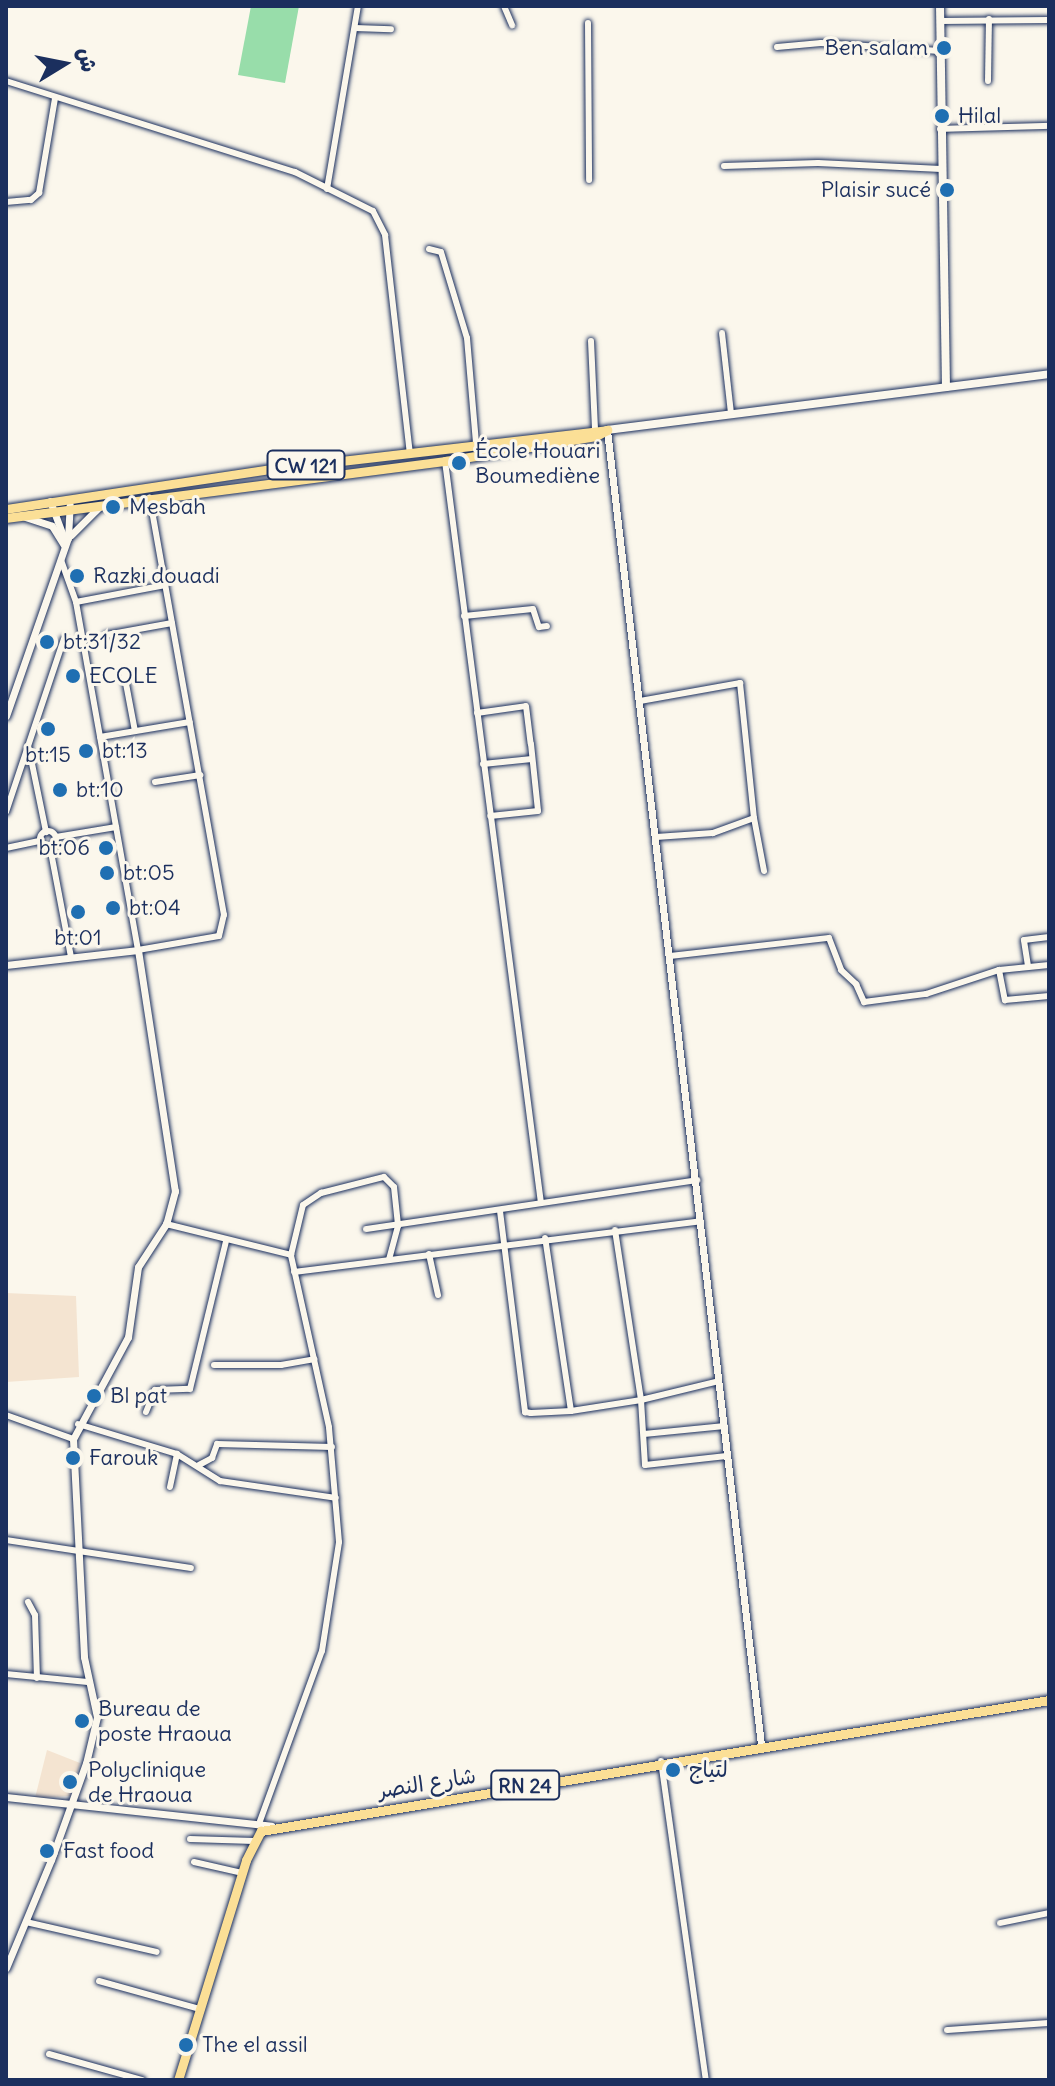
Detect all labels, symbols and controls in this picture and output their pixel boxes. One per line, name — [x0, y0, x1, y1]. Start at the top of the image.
north arrow — [24, 24, 104, 104]
place label: Ben salam — [824, 35, 928, 61]
marker: Ben salam — [935, 39, 953, 57]
text: ش — [72, 45, 104, 74]
place label: Hilal — [958, 103, 1001, 129]
marker: Hilal — [933, 107, 951, 125]
place label: Plaisir sucé — [821, 177, 931, 203]
marker: Plaisir sucé — [938, 181, 956, 199]
place label: École Houari Boumediène — [475, 437, 600, 488]
road number: CW 121 — [266, 449, 346, 481]
marker: École Houari Boumediène — [450, 454, 468, 472]
place label: Mesbah — [129, 494, 206, 520]
marker: Mesbah — [104, 498, 122, 516]
place label: Razki douadi — [93, 563, 220, 589]
marker: Razki douadi — [68, 567, 86, 585]
place label: bt:31/32 — [63, 629, 141, 655]
marker: bt:31/32 — [38, 633, 56, 651]
place label: ECOLE — [89, 663, 158, 689]
marker: ECOLE — [64, 667, 82, 685]
marker: bt:15 — [39, 720, 57, 738]
place label: bt:13 — [102, 738, 148, 764]
place label: bt:15 — [25, 742, 71, 768]
marker: bt:13 — [77, 742, 95, 760]
place label: bt:10 — [76, 777, 124, 803]
marker: bt:10 — [51, 781, 69, 799]
place label: bt:06 — [38, 835, 90, 861]
marker: bt:06 — [97, 839, 115, 857]
place label: bt:05 — [123, 860, 175, 886]
marker: bt:05 — [98, 864, 116, 882]
place label: bt:04 — [129, 895, 181, 921]
marker: bt:04 — [104, 899, 122, 917]
marker: bt:01 — [69, 903, 87, 921]
place label: bt:01 — [54, 925, 102, 951]
place label: Bl pat — [110, 1383, 167, 1409]
marker: Bl pat — [85, 1387, 103, 1405]
place label: Farouk — [89, 1445, 158, 1471]
marker: Farouk — [64, 1449, 82, 1467]
place label: Bureau de poste Hraoua — [98, 1695, 232, 1746]
marker: Bureau de poste Hraoua — [73, 1712, 91, 1730]
place label: Polyclinique de Hraoua — [88, 1756, 206, 1808]
place label: لتياج — [689, 1757, 728, 1783]
marker: لتياج — [664, 1761, 682, 1779]
street label: شارع النصر — [376, 1762, 478, 1804]
road number: RN 24 — [489, 1769, 561, 1801]
marker: Polyclinique de Hraoua — [59, 1771, 81, 1793]
place label: Fast food — [63, 1838, 154, 1864]
marker: Fast food — [38, 1842, 56, 1860]
place label: The el assil — [202, 2032, 308, 2058]
marker: The el assil — [177, 2036, 195, 2054]

